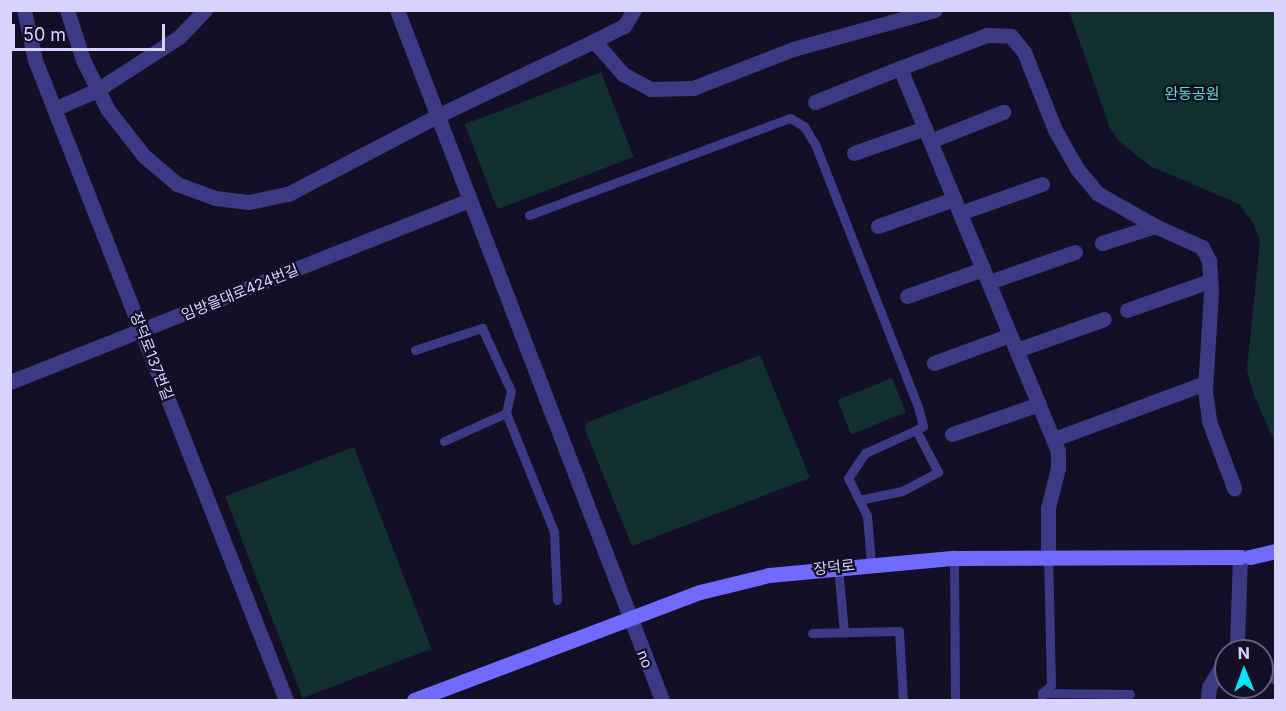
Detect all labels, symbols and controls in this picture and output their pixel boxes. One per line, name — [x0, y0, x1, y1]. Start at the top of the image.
scale bar — [15, 12, 168, 50]
text: 50 m — [23, 24, 66, 45]
park label: 완동공원 — [1164, 85, 1220, 103]
street label: 임방울대로424번길 — [179, 260, 301, 324]
street label: 장덕로137번길 — [127, 309, 177, 403]
street label: 장덕로 — [812, 556, 856, 578]
north arrow — [1214, 639, 1274, 699]
text: N — [1237, 643, 1250, 663]
street label: no — [633, 647, 657, 671]

